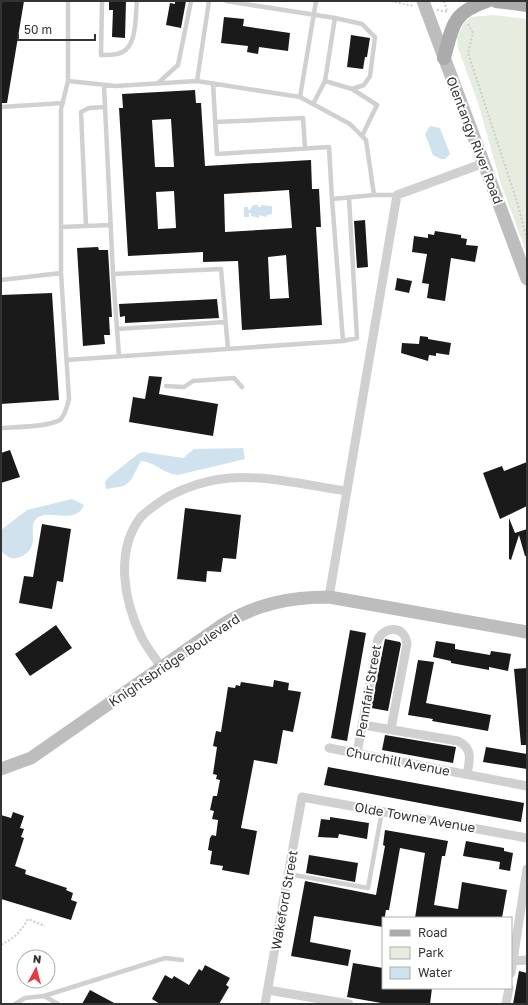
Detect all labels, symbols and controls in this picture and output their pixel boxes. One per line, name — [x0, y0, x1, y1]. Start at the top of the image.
scale bar — [18, 16, 95, 42]
text: 50 m — [24, 22, 52, 37]
street label: Olentangy River Road — [443, 74, 507, 206]
street label: Knightsbridge Boulevard — [105, 610, 243, 710]
street label: Pennfair Street — [352, 643, 384, 739]
street label: Churchill Avenue — [345, 743, 451, 779]
street label: Olde Towne Avenue — [353, 799, 477, 835]
street label: Wakeford Street — [267, 849, 301, 951]
legend — [382, 917, 512, 989]
text: Road — [418, 925, 447, 940]
text: Park — [418, 945, 444, 960]
north arrow — [16, 949, 56, 989]
text: N — [32, 952, 42, 966]
text: Water — [418, 965, 452, 980]

